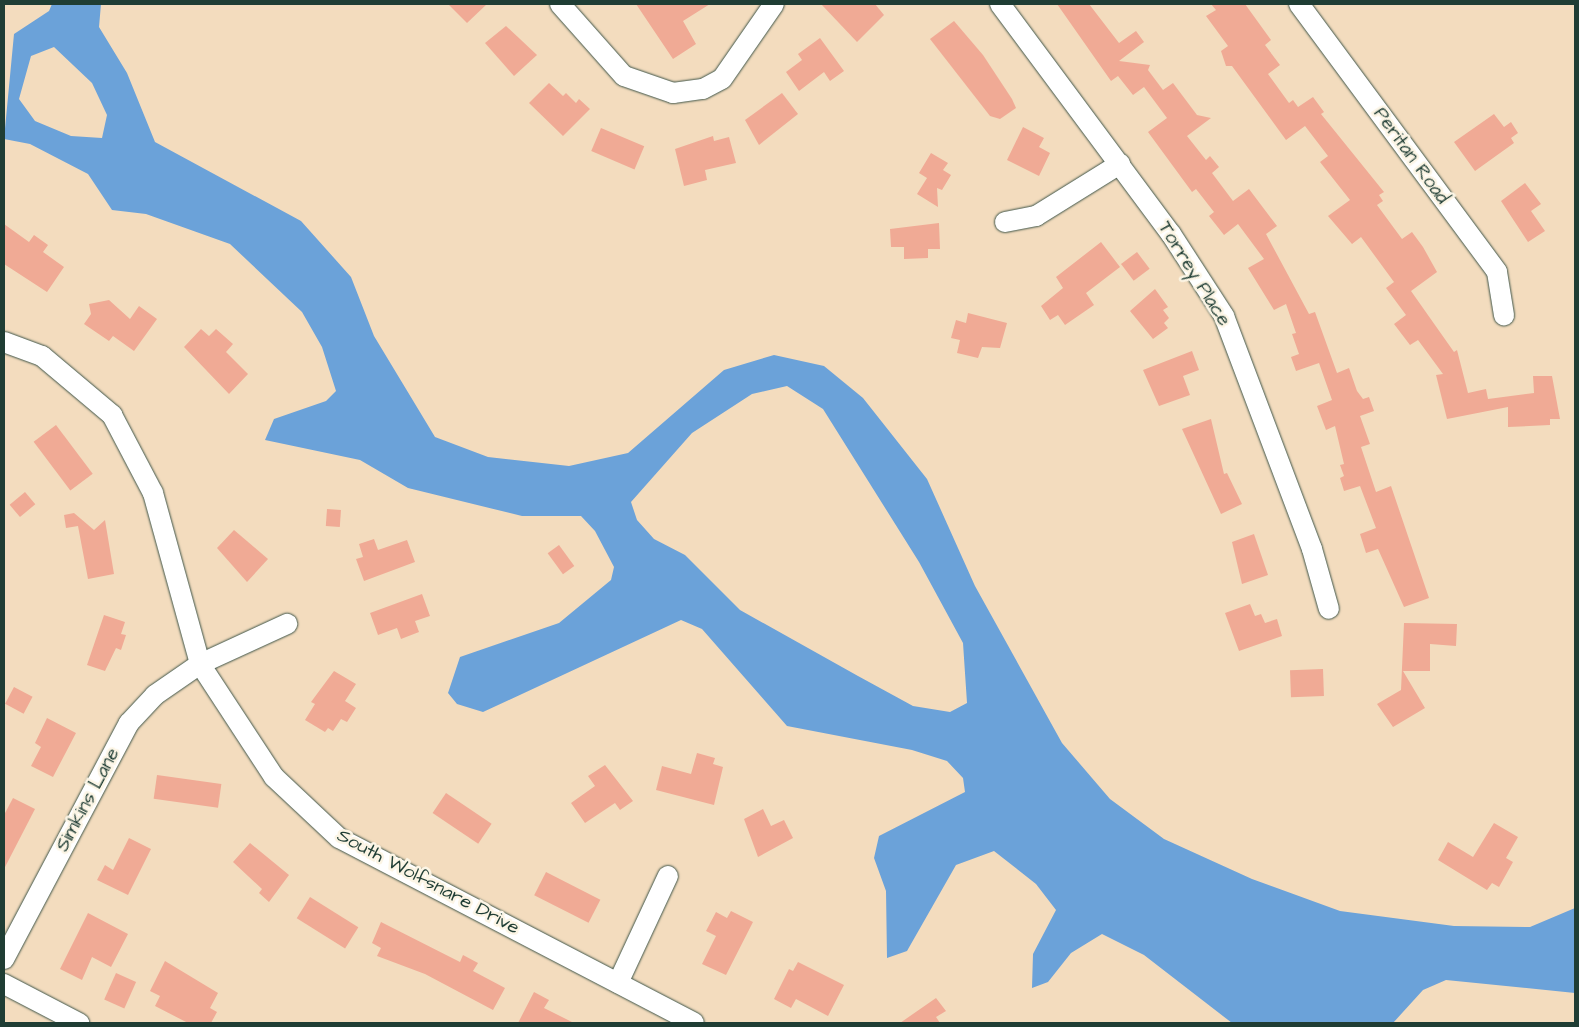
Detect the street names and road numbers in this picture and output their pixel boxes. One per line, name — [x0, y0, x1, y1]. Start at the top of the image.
street label: Peritan Road — [1368, 103, 1454, 209]
street label: Torrey Place — [1153, 218, 1235, 330]
street label: Simkins Lane — [51, 744, 125, 856]
street label: South Wolfsnare Drive — [333, 824, 523, 940]

